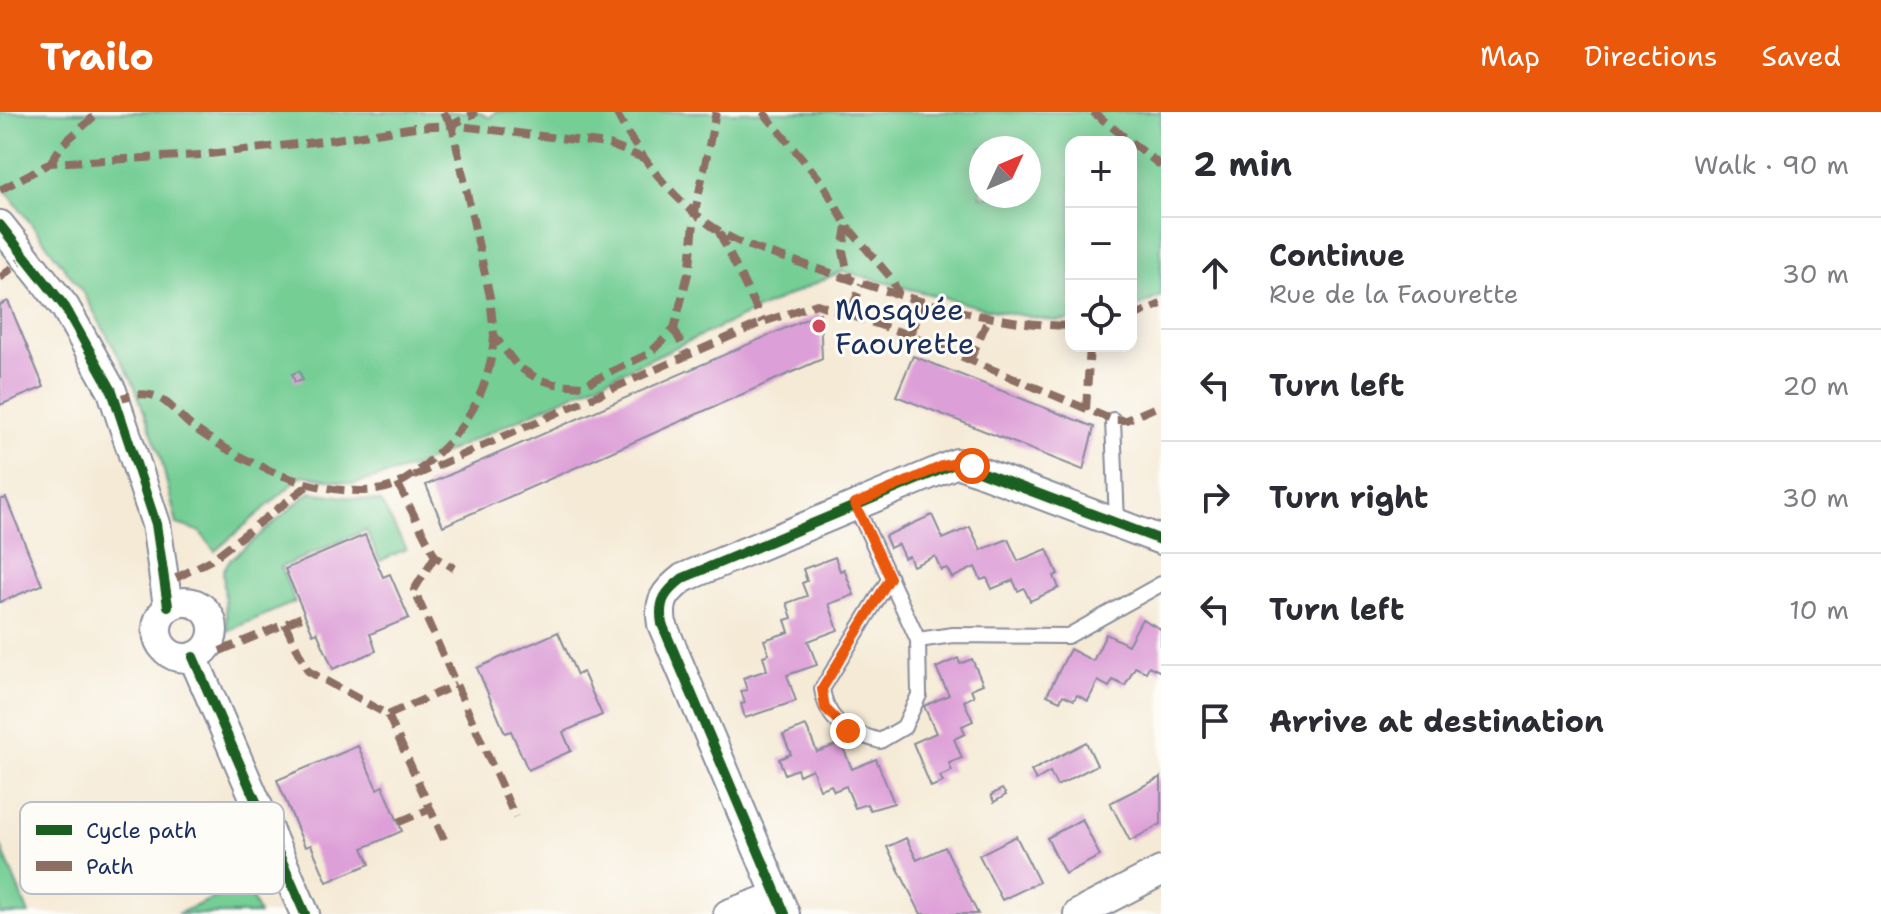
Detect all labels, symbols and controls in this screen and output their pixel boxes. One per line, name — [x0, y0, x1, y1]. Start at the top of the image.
text: Trailo — [40, 31, 154, 82]
text: Map — [1480, 37, 1540, 75]
text: Directions — [1584, 37, 1718, 75]
text: Saved — [1762, 37, 1841, 75]
north arrow — [969, 136, 1041, 208]
map controls — [1065, 136, 1137, 352]
button: + — [1065, 136, 1137, 208]
text: 2 min — [1193, 141, 1292, 187]
text: Walk · 90 m — [1694, 147, 1849, 182]
button: − — [1065, 208, 1137, 280]
text: Continue — [1269, 235, 1405, 276]
icon: ahead — [1193, 251, 1237, 295]
text: 30 m — [1782, 256, 1849, 291]
text: Rue de la Faourette — [1269, 276, 1518, 311]
button: locate — [1065, 280, 1137, 352]
place label: Mosquée Faourette — [835, 289, 975, 364]
marker: Mosquée Faourette — [810, 317, 828, 335]
icon: left — [1193, 363, 1237, 407]
text: Turn left — [1269, 365, 1404, 406]
text: 20 m — [1782, 368, 1849, 403]
route start — [954, 448, 990, 484]
icon: right — [1193, 475, 1237, 519]
text: Turn right — [1269, 477, 1428, 518]
text: 30 m — [1782, 480, 1849, 515]
icon: left — [1193, 587, 1237, 631]
text: Turn left — [1269, 589, 1404, 630]
text: 10 m — [1789, 592, 1849, 627]
icon: arrive — [1193, 699, 1237, 743]
text: Arrive at destination — [1269, 701, 1604, 742]
route end — [830, 713, 866, 749]
legend — [20, 802, 284, 894]
text: Cycle path — [86, 816, 197, 845]
text: Path — [86, 852, 134, 881]

